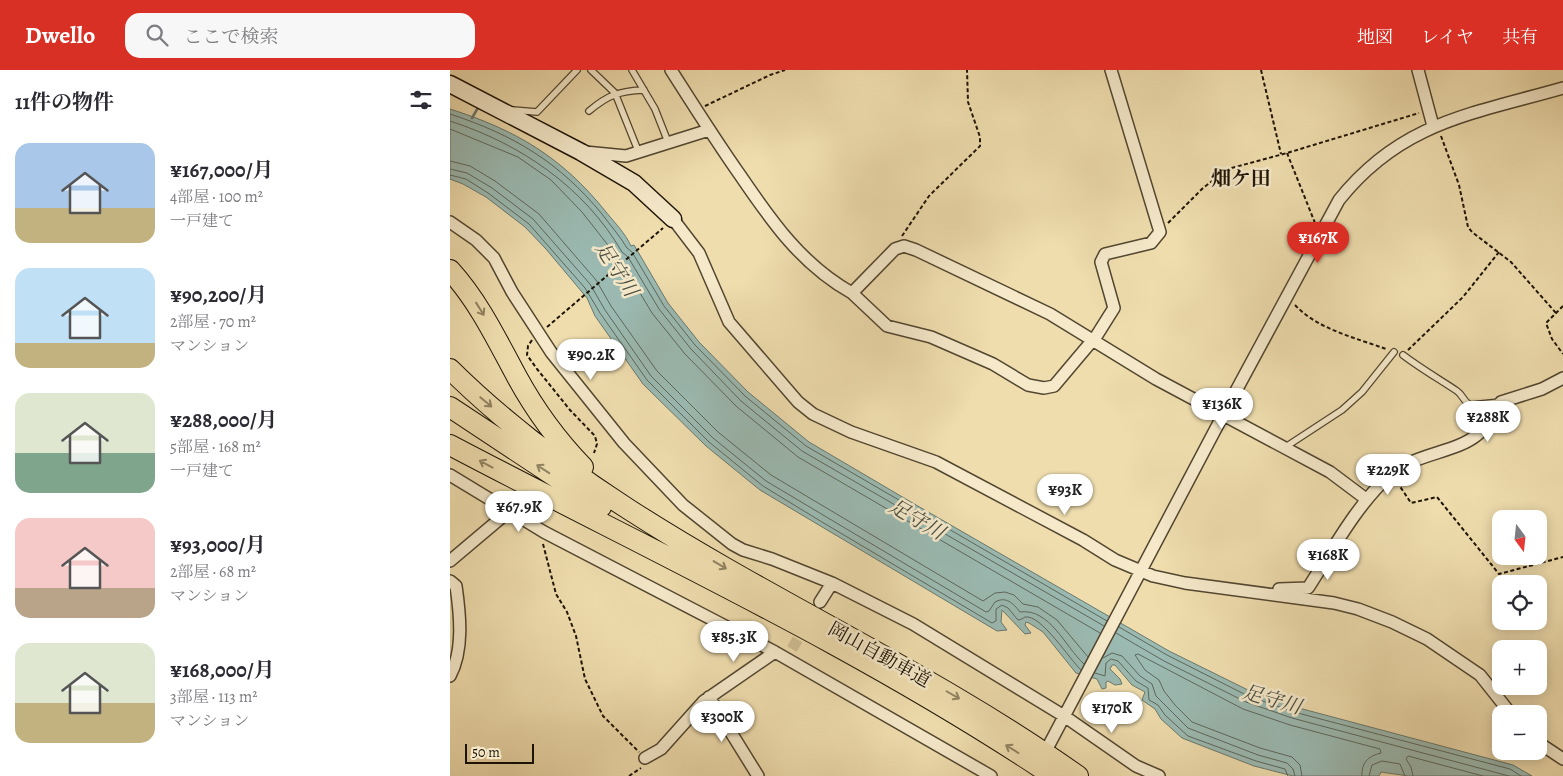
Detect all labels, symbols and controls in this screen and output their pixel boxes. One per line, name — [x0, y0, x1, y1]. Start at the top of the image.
search box — [125, 13, 475, 58]
text: Dwello — [25, 19, 95, 51]
icon: search — [143, 21, 171, 49]
text: ここで検索 — [183, 24, 278, 50]
text: 地図 — [1357, 25, 1393, 49]
text: レイヤ — [1421, 25, 1474, 49]
text: 共有 — [1502, 25, 1538, 49]
icon: filters — [407, 86, 435, 114]
text: 11件の物件 — [15, 88, 114, 116]
text: ¥167,000/月 — [170, 156, 274, 184]
icon: home — [55, 163, 115, 223]
district label: 畑ケ田 — [1211, 165, 1271, 192]
text: 4部屋 · 100 m² — [170, 186, 263, 208]
text: 一戸建て — [170, 210, 234, 232]
pin: ¥167K — [1283, 222, 1353, 264]
text: ¥167K — [1298, 227, 1338, 249]
water label: 足守川 — [589, 237, 645, 303]
text: ¥90,200/月 — [170, 281, 267, 309]
icon: home — [55, 288, 115, 348]
one-way arrow — [475, 301, 485, 315]
text: 2部屋 · 70 m² — [170, 311, 256, 333]
text: マンション — [170, 335, 249, 357]
pin: ¥90.2K — [550, 338, 632, 381]
text: ¥90.2K — [567, 344, 615, 366]
pin: ¥136K — [1187, 388, 1257, 430]
text: ¥136K — [1202, 393, 1242, 415]
one-way arrow — [479, 396, 492, 407]
pin: ¥288K — [1453, 400, 1523, 443]
text: ¥288,000/月 — [170, 406, 278, 434]
text: ¥288K — [1467, 406, 1509, 428]
icon: home — [55, 413, 115, 473]
text: 5部屋 · 168 m² — [170, 436, 261, 458]
pin: ¥229K — [1353, 454, 1423, 496]
one-way arrow — [479, 459, 494, 468]
text: ¥229K — [1367, 459, 1409, 481]
text: 一戸建て — [170, 460, 234, 482]
one-way arrow — [537, 464, 551, 474]
pin: ¥93K — [1035, 474, 1095, 516]
text: ¥93K — [1048, 479, 1082, 501]
pin: ¥67.9K — [478, 490, 560, 533]
water label: 足守川 — [884, 493, 951, 547]
text: ¥67.9K — [496, 496, 542, 518]
north arrow — [1492, 510, 1548, 565]
map controls — [1492, 510, 1547, 760]
text: ¥93,000/月 — [170, 531, 266, 559]
icon: home — [55, 538, 115, 598]
pin: ¥168K — [1293, 538, 1363, 581]
text: ¥168K — [1308, 544, 1348, 566]
one-way arrow — [712, 560, 726, 570]
text: 2部屋 · 68 m² — [170, 561, 256, 583]
button: locate — [1492, 575, 1547, 630]
text: マンション — [170, 585, 249, 607]
street label: 岡山自動車道 — [823, 616, 936, 694]
pin: ¥85.3K — [693, 620, 775, 663]
text: ¥85.3K — [711, 626, 757, 648]
button: + — [1492, 640, 1547, 695]
text: ¥168,000/月 — [170, 656, 275, 684]
icon: home — [55, 663, 115, 723]
water label: 足守川 — [1239, 678, 1306, 721]
text: 3部屋 · 113 m² — [170, 686, 258, 708]
one-way arrow — [945, 691, 960, 701]
pin: ¥170K — [1077, 692, 1147, 734]
text: ¥170K — [1092, 697, 1132, 719]
pin: ¥300K — [687, 700, 757, 743]
button: − — [1492, 705, 1547, 760]
text: ¥300K — [701, 706, 743, 728]
text: マンション — [170, 710, 249, 732]
scale bar — [465, 741, 534, 764]
text: 50 m — [472, 743, 500, 762]
one-way arrow — [1005, 744, 1019, 754]

